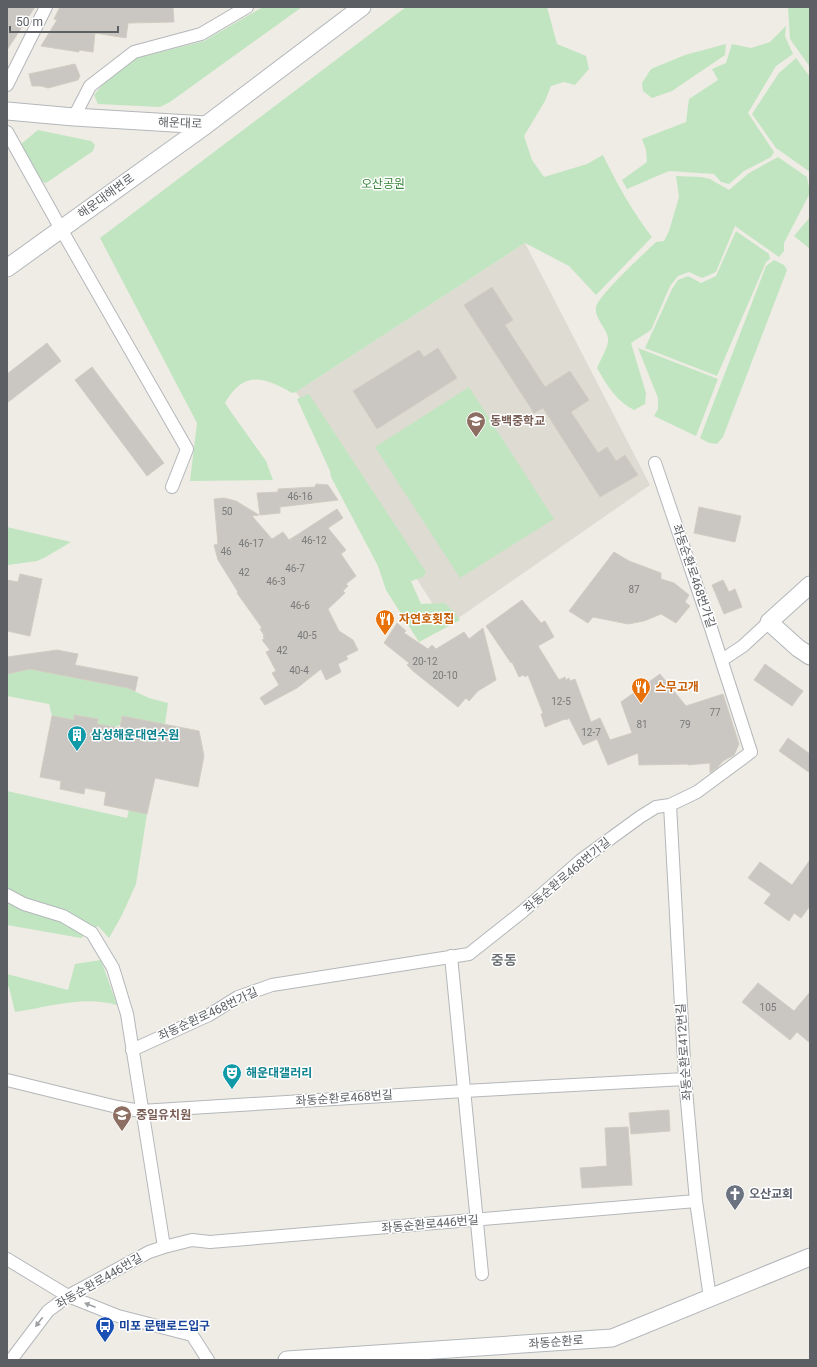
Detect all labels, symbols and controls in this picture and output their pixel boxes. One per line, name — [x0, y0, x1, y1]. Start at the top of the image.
scale bar — [10, 8, 118, 34]
text: 50 m — [16, 15, 43, 29]
street label: 해운대로 — [158, 115, 202, 131]
street label: 해운대해변로 — [75, 171, 137, 221]
park label: 오산공원 — [361, 177, 405, 191]
school or university icon: 동백중학교 — [465, 410, 487, 438]
place label: 동백중학교 — [490, 414, 545, 428]
house number: 46-16 — [287, 491, 313, 502]
house number: 50 — [221, 506, 233, 517]
street label: 좌동순환로468번가길 — [670, 522, 718, 630]
house number: 46-12 — [301, 535, 327, 546]
house number: 46-17 — [238, 538, 264, 549]
house number: 46 — [220, 546, 232, 557]
house number: 46-7 — [285, 563, 305, 574]
house number: 42 — [238, 567, 250, 578]
house number: 46-3 — [266, 576, 286, 587]
house number: 87 — [628, 584, 640, 595]
house number: 46-6 — [290, 600, 310, 611]
restaurant icon: 자연호횟집 — [374, 608, 396, 636]
place label: 자연호횟집 — [399, 612, 454, 626]
house number: 40-5 — [297, 630, 317, 641]
house number: 42 — [276, 645, 288, 656]
house number: 20-12 — [412, 656, 438, 667]
house number: 40-4 — [289, 665, 309, 676]
house number: 20-10 — [432, 670, 458, 681]
restaurant icon: 스무고개 — [630, 676, 652, 704]
place label: 스무고개 — [655, 680, 699, 694]
house number: 12-5 — [551, 696, 571, 707]
house number: 77 — [709, 707, 721, 718]
house number: 81 — [636, 719, 648, 730]
house number: 79 — [679, 719, 691, 730]
building icon: 삼성해운대연수원 — [66, 724, 88, 752]
house number: 12-7 — [581, 727, 601, 738]
place label: 삼성해운대연수원 — [91, 728, 179, 742]
street label: 좌동순환로468번가길 — [521, 835, 613, 915]
district label: 중동 — [491, 952, 517, 968]
street label: 좌동순환로468번가길 — [156, 985, 260, 1043]
house number: 105 — [760, 1002, 777, 1013]
street label: 좌동순환로412번길 — [674, 1003, 694, 1101]
theatre icon: 해운대갤러리 — [221, 1062, 243, 1090]
place label: 해운대갤러리 — [246, 1066, 312, 1080]
street label: 좌동순환로468번길 — [295, 1088, 393, 1108]
school or university icon: 중일유치원 — [111, 1104, 133, 1132]
place label: 중일유치원 — [136, 1108, 191, 1122]
church icon: 오산교회 — [724, 1183, 746, 1211]
place label: 오산교회 — [749, 1187, 793, 1201]
street label: 좌동순환로446번길 — [381, 1213, 479, 1235]
street label: 좌동순환로446번길 — [53, 1251, 145, 1311]
one-way arrow — [83, 1301, 95, 1307]
bus stop icon: 미포 문탠로드입구 — [94, 1315, 116, 1343]
one-way arrow — [36, 1317, 44, 1327]
place label: 미포 문탠로드입구 — [119, 1319, 210, 1333]
street label: 좌동순환로 — [528, 1333, 584, 1351]

